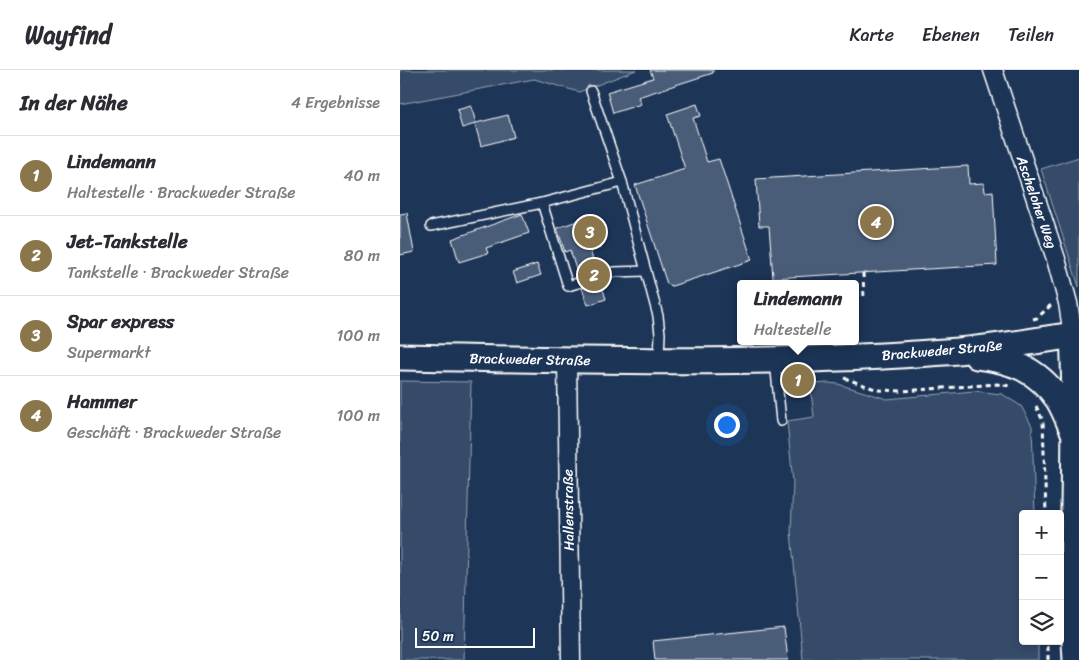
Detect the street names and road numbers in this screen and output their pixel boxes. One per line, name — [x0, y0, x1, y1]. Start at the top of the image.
street label: Ascheloher Weg — [1009, 151, 1064, 252]
street label: Brackweder Straße — [881, 333, 1003, 368]
street label: Brackweder Straße — [469, 346, 591, 373]
street label: Hallenstraße — [555, 469, 582, 551]

